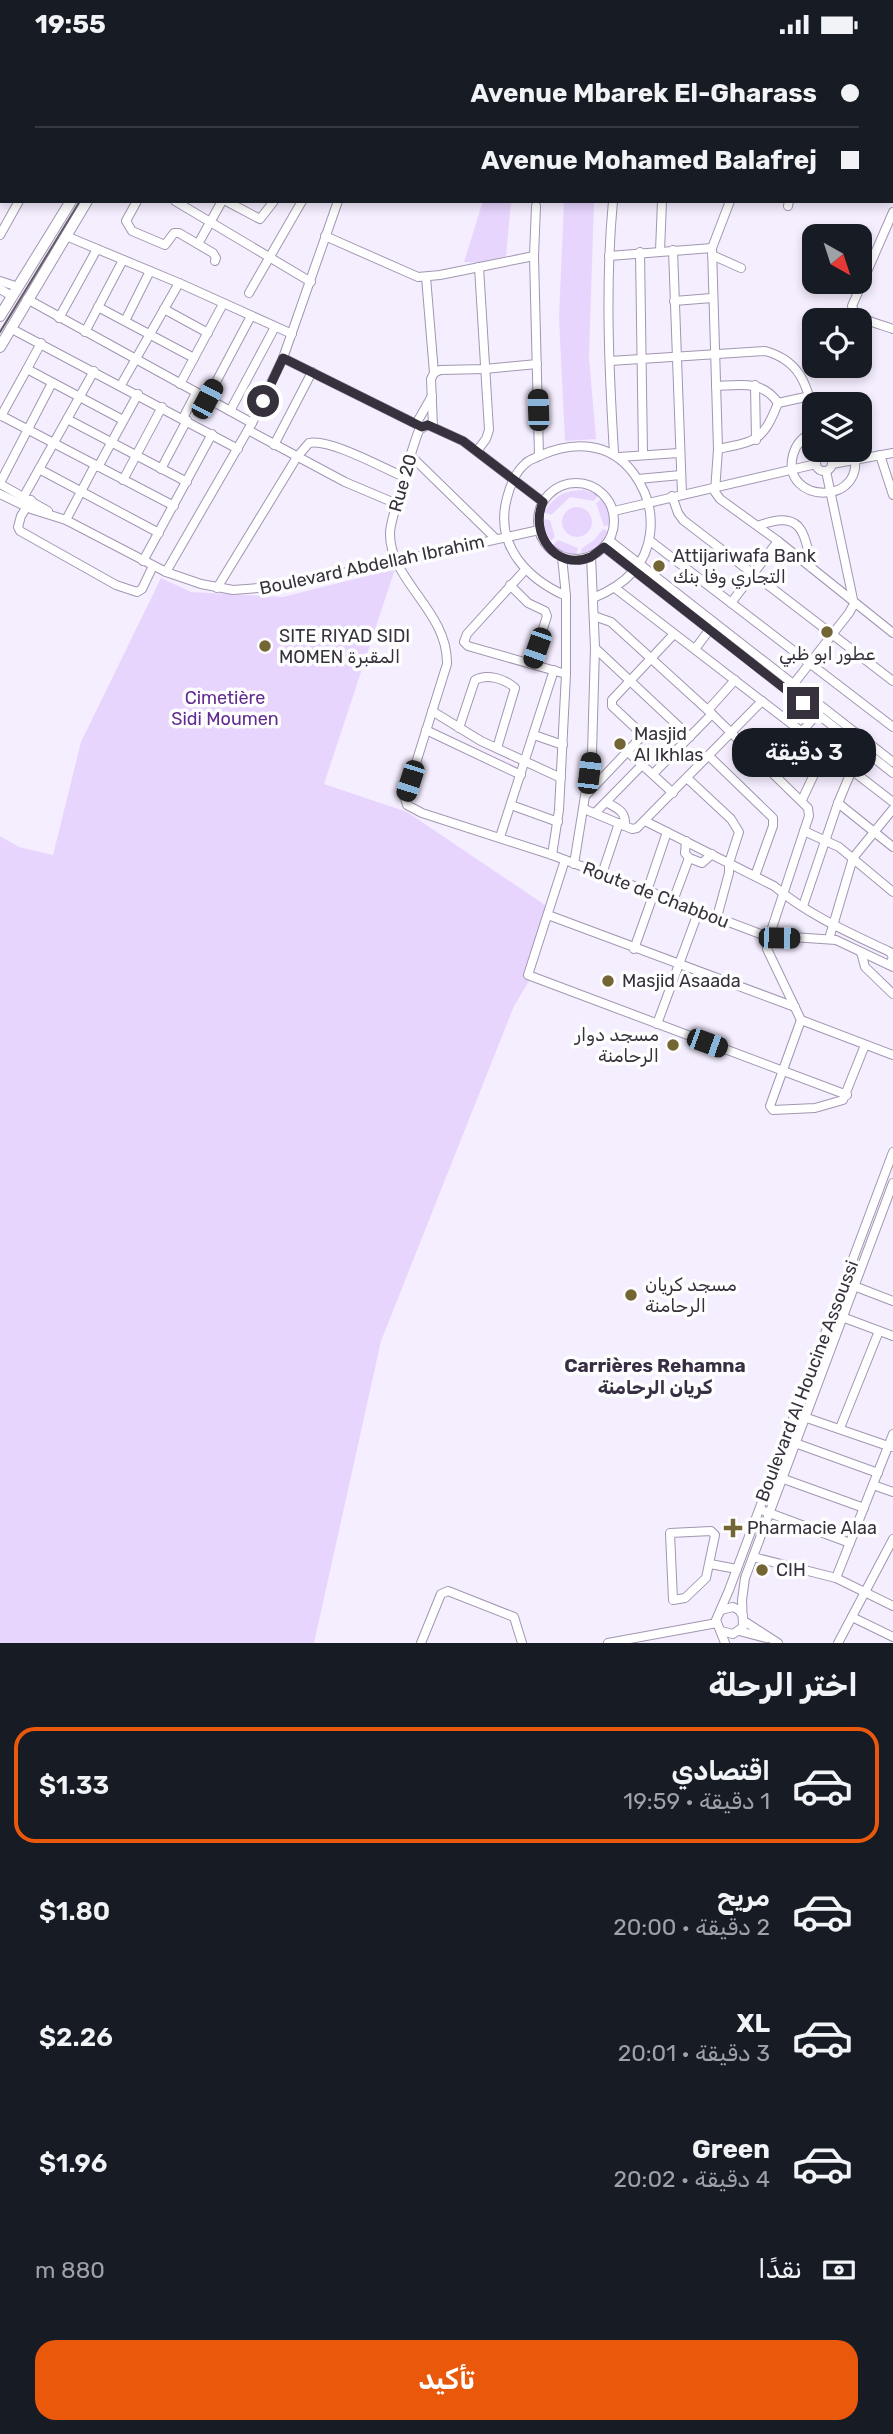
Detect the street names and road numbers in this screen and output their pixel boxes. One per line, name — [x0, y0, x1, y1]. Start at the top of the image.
street label: Rue 20 — [384, 452, 422, 514]
street label: Boulevard Abdellah Ibrahim — [258, 530, 486, 600]
street label: Route de Chabbou — [580, 857, 732, 933]
street label: Boulevard Al Houcine Assoussi — [751, 1257, 863, 1505]

